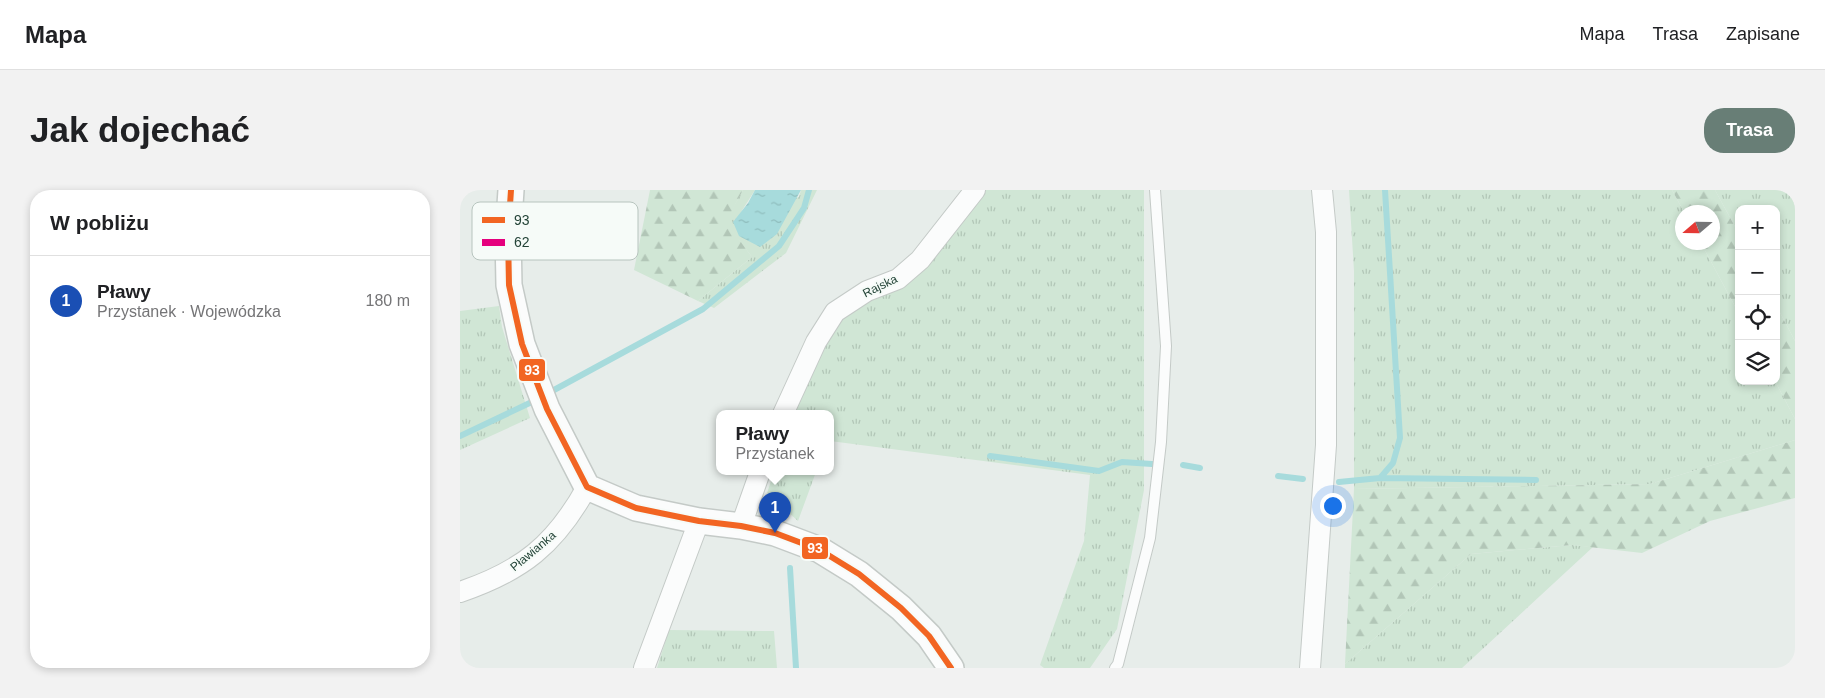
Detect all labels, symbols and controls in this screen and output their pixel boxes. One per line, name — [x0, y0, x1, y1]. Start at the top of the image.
text: Mapa — [25, 21, 86, 48]
text: Mapa — [1580, 24, 1625, 44]
text: Trasa — [1653, 24, 1698, 44]
text: Zapisane — [1726, 24, 1800, 44]
button: Trasa — [1704, 108, 1795, 153]
text: Jak dojechać — [30, 110, 250, 149]
legend — [472, 202, 638, 260]
north arrow — [1675, 205, 1720, 250]
map controls — [1735, 205, 1780, 385]
button: + — [1735, 205, 1780, 250]
text: W pobliżu — [50, 211, 149, 234]
text: 93 — [514, 212, 530, 228]
text: 62 — [514, 234, 530, 250]
button: − — [1735, 250, 1780, 295]
street label: Rajska — [860, 272, 900, 300]
text: Pławy — [97, 281, 151, 302]
text: 1 — [62, 292, 70, 309]
text: 180 m — [366, 292, 410, 309]
button: locate — [1735, 295, 1780, 340]
text: Przystanek · Wojewódzka — [97, 303, 281, 320]
button: layers — [1735, 340, 1780, 385]
line badge: 93 — [518, 358, 546, 382]
text: 93 — [524, 362, 540, 378]
popup — [716, 410, 834, 475]
text: Pławy — [735, 423, 789, 444]
text: Przystanek — [735, 445, 815, 462]
pin: 1 — [759, 492, 791, 533]
your location — [1320, 493, 1346, 519]
street label: Pławianka — [508, 528, 559, 574]
line badge: 93 — [801, 536, 829, 560]
text: 93 — [807, 540, 823, 556]

